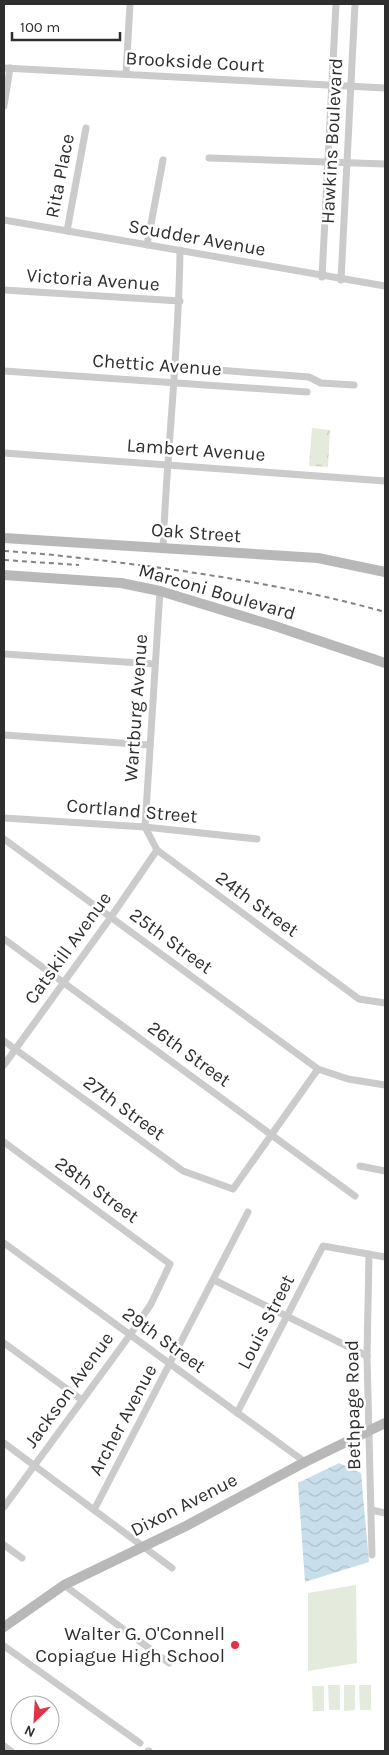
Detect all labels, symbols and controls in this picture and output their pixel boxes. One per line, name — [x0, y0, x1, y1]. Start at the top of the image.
scale bar — [12, 10, 120, 42]
text: 100 m — [20, 18, 60, 36]
street label: Brookside Court — [125, 47, 265, 77]
street label: Hawkins Boulevard — [317, 57, 347, 225]
street label: Rita Place — [41, 132, 79, 220]
street label: Scudder Avenue — [127, 215, 267, 261]
street label: Victoria Avenue — [26, 264, 160, 296]
street label: Chettic Avenue — [92, 350, 222, 380]
street label: Lambert Avenue — [126, 434, 266, 466]
street label: Oak Street — [150, 519, 242, 547]
street label: Marconi Boulevard — [136, 559, 298, 625]
street label: Wartburg Avenue — [120, 633, 152, 783]
street label: Cortland Street — [66, 794, 198, 828]
street label: 24th Street — [211, 867, 303, 941]
street label: Catskill Avenue — [20, 888, 116, 1008]
street label: 25th Street — [125, 904, 217, 978]
street label: 26th Street — [143, 1017, 235, 1091]
street label: 27th Street — [79, 1071, 169, 1145]
street label: 28th Street — [51, 1152, 143, 1228]
street label: Louis Street — [233, 1271, 299, 1373]
street label: 29th Street — [118, 1303, 210, 1377]
street label: Jackson Avenue — [20, 1328, 118, 1452]
street label: Bethpage Road — [341, 1340, 365, 1470]
street label: Archer Avenue — [84, 1361, 162, 1479]
street label: Dixon Avenue — [127, 1469, 241, 1541]
place label: Walter G. O'Connell Copiague High School — [35, 1623, 225, 1667]
marker: Walter G. O'Connell Copiague High School — [229, 1639, 241, 1651]
north arrow — [10, 1695, 60, 1745]
text: N — [22, 1722, 38, 1741]

